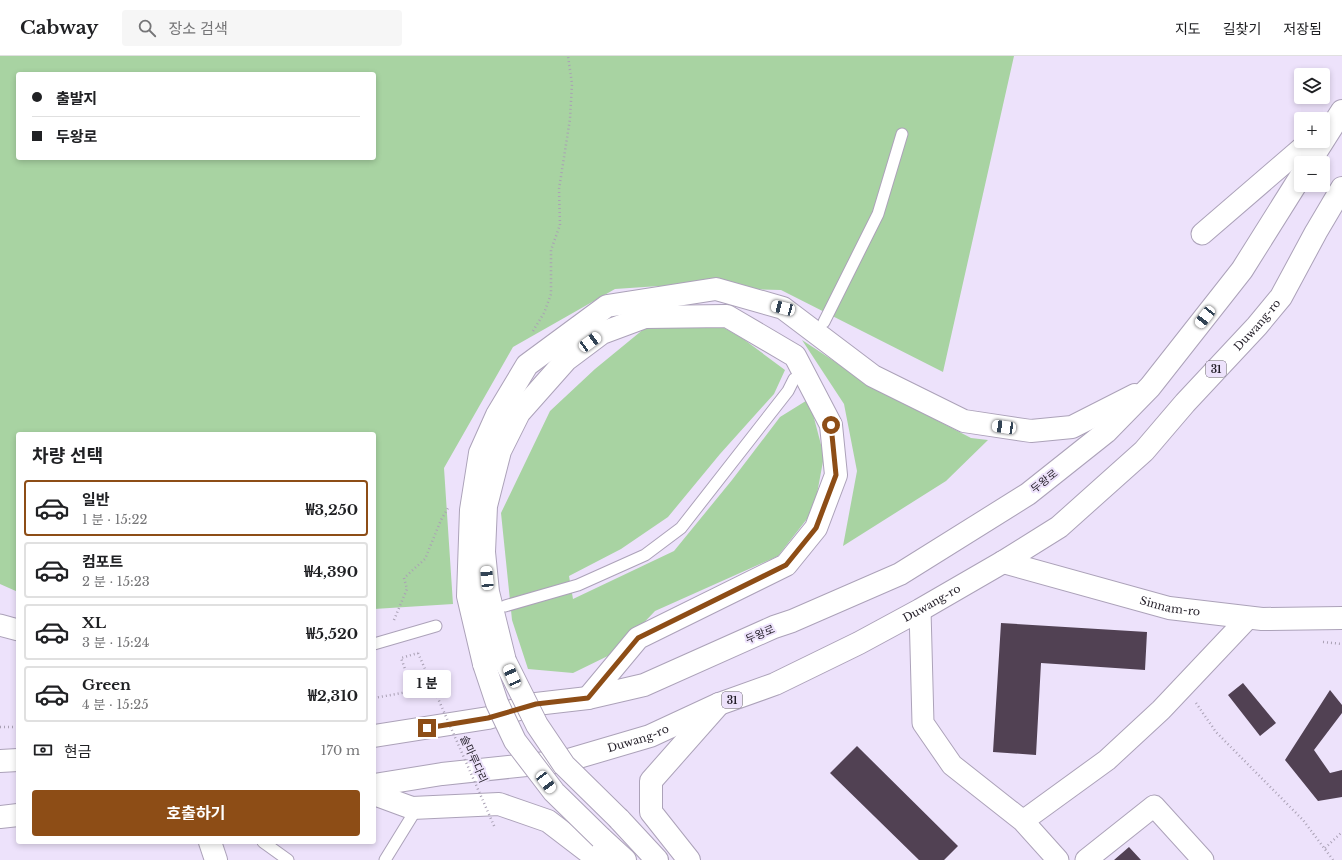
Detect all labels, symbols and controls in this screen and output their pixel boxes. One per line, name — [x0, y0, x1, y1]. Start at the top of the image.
search box — [122, 10, 402, 46]
text: Cabway — [20, 16, 98, 39]
icon: search — [136, 17, 158, 39]
text: 장소 검색 — [168, 19, 228, 38]
text: 지도 — [1175, 20, 1201, 38]
text: 길찾기 — [1223, 20, 1261, 38]
text: 저장됨 — [1283, 20, 1322, 38]
map controls — [1294, 68, 1330, 192]
button: layers — [1294, 68, 1330, 104]
text: 출발지 — [56, 89, 97, 108]
button: + — [1294, 112, 1330, 148]
text: 두왕로 — [56, 127, 97, 146]
button: − — [1294, 156, 1330, 192]
street label: Duwang-ro — [1231, 296, 1283, 353]
car — [770, 299, 796, 317]
car — [1193, 304, 1217, 330]
car — [577, 330, 603, 354]
road number: 31 — [1206, 361, 1226, 377]
route start — [822, 416, 840, 434]
car — [991, 419, 1017, 435]
text: 차량 선택 — [32, 445, 103, 467]
street label: 두왕로 — [1028, 466, 1060, 496]
icon: car — [34, 490, 70, 526]
text: 일반 — [82, 490, 110, 509]
text: ₩3,250 — [306, 500, 358, 519]
text: 1 분 · 15:22 — [82, 511, 148, 528]
icon: car — [34, 552, 70, 588]
text: 컴포트 — [82, 552, 123, 571]
text: ₩4,390 — [304, 562, 358, 581]
car — [480, 566, 494, 590]
text: 2 분 · 15:23 — [82, 573, 150, 590]
street label: Duwang-ro — [900, 581, 963, 625]
street label: Sinnam-ro — [1138, 593, 1201, 619]
text: XL — [82, 613, 106, 632]
icon: car — [34, 614, 70, 650]
street label: 두왕로 — [743, 622, 777, 646]
text: ₩5,520 — [306, 624, 358, 643]
text: 3 분 · 15:24 — [82, 634, 149, 651]
car — [502, 663, 522, 689]
callout: 1 분 — [403, 670, 451, 698]
text: Green — [82, 675, 131, 694]
text: 1 분 — [416, 675, 438, 692]
icon: car — [34, 676, 70, 712]
text: ₩2,310 — [308, 686, 358, 705]
road number: 31 — [722, 692, 742, 708]
text: 4 분 · 15:25 — [82, 696, 149, 713]
route end — [418, 719, 436, 737]
street label: Duwang-ro — [606, 721, 671, 755]
street label: 솔마루다리 — [457, 733, 491, 785]
icon: cash — [32, 739, 54, 761]
text: 현금 — [64, 742, 92, 761]
text: 170 m — [321, 742, 360, 759]
car — [534, 769, 558, 795]
button: 호출하기 — [32, 790, 360, 836]

